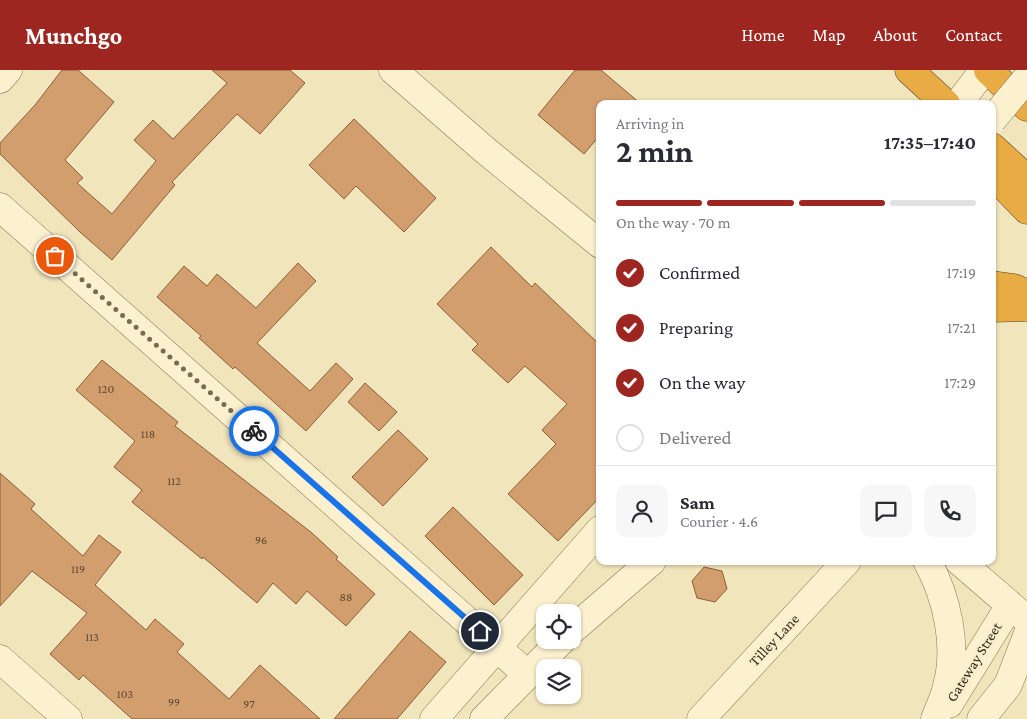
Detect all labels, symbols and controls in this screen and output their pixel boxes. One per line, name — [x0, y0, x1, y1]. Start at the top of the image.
text: Munchgo — [25, 22, 122, 49]
text: Home — [742, 25, 785, 45]
text: Map — [813, 25, 845, 45]
text: About — [873, 25, 917, 45]
text: Contact — [945, 25, 1002, 45]
text: Arriving in — [616, 115, 684, 132]
text: 17:35–17:40 — [884, 132, 976, 153]
text: 2 min — [616, 133, 693, 169]
text: On the way · 70 m — [616, 214, 730, 231]
pin — [34, 235, 76, 277]
icon: bag — [41, 242, 69, 270]
icon: check — [616, 259, 644, 287]
text: Confirmed — [659, 262, 740, 283]
text: 17:19 — [946, 264, 976, 281]
icon: check — [616, 314, 644, 342]
text: Preparing — [659, 317, 733, 338]
text: 17:21 — [947, 319, 976, 336]
icon: check — [616, 369, 644, 397]
text: On the way — [659, 372, 745, 393]
text: 17:29 — [944, 374, 976, 391]
house number: 120 — [98, 382, 114, 396]
courier — [229, 406, 279, 456]
icon: bike — [240, 417, 268, 445]
house number: 118 — [141, 427, 155, 441]
text: Delivered — [659, 427, 732, 448]
house number: 112 — [167, 474, 181, 488]
button: person — [616, 485, 668, 537]
button: chat — [860, 485, 912, 537]
button: phone — [924, 485, 976, 537]
text: Sam — [680, 492, 715, 513]
text: Courier · 4.6 — [680, 513, 758, 530]
house number: 96 — [255, 533, 267, 547]
house number: 119 — [71, 562, 85, 576]
house number: 88 — [340, 590, 352, 604]
map controls — [536, 604, 581, 704]
button: locate — [536, 604, 581, 649]
pin — [459, 610, 501, 652]
street label: Tilley Lane — [746, 610, 803, 670]
icon: home — [466, 617, 494, 645]
street label: Gateway Street — [943, 618, 1006, 705]
house number: 113 — [85, 630, 99, 644]
button: layers — [536, 659, 581, 704]
house number: 103 — [117, 687, 133, 701]
house number: 99 — [168, 695, 180, 709]
house number: 97 — [243, 697, 255, 711]

